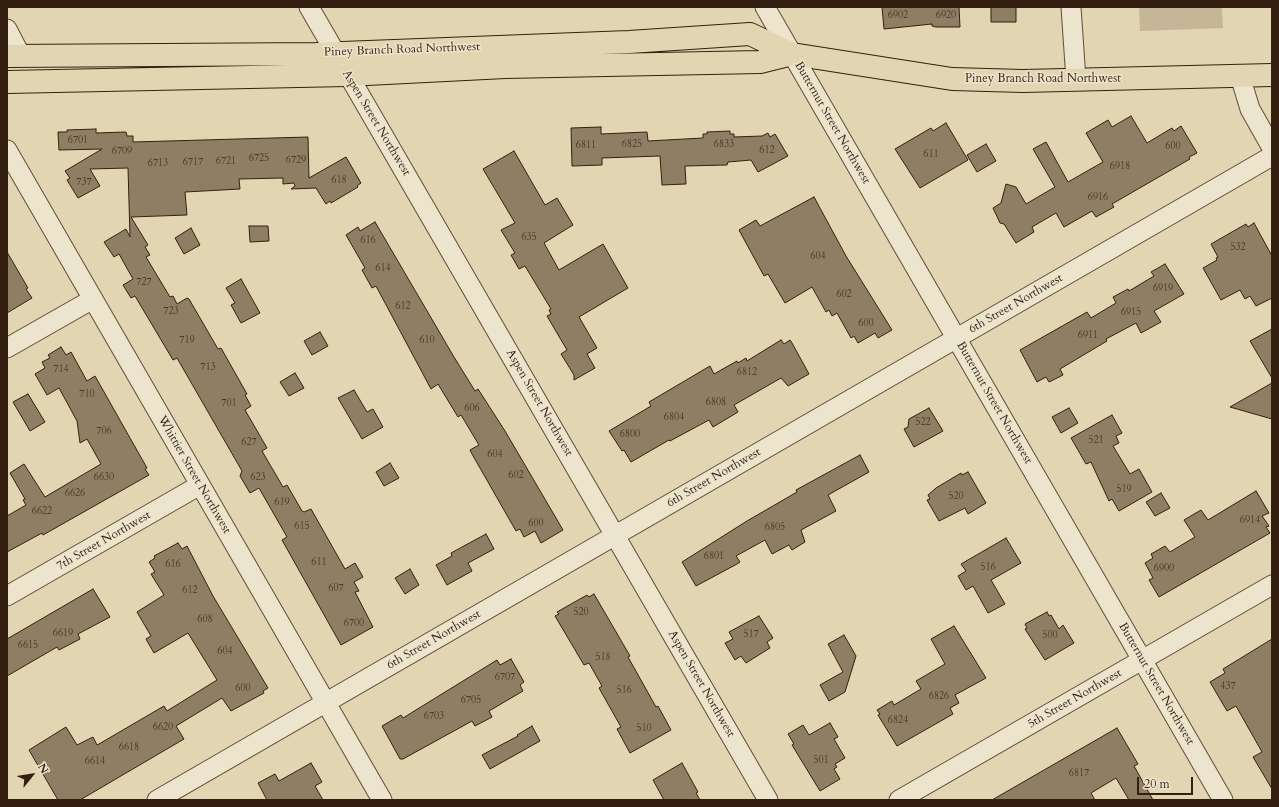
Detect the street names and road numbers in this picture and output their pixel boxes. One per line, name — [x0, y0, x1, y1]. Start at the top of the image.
street label: Piney Branch Road Northwest — [324, 40, 480, 60]
street label: Butternut Street Northwest — [791, 59, 873, 187]
street label: Aspen Street Northwest — [339, 67, 413, 179]
street label: Piney Branch Road Northwest — [965, 72, 1121, 86]
street label: 6th Street Northwest — [966, 271, 1066, 337]
street label: Butternut Street Northwest — [953, 339, 1035, 467]
street label: Aspen Street Northwest — [503, 347, 575, 459]
street label: Whittier Street Northwest — [154, 414, 234, 536]
street label: 6th Street Northwest — [664, 445, 764, 511]
street label: 7th Street Northwest — [54, 508, 154, 574]
street label: 6th Street Northwest — [384, 607, 484, 673]
street label: Butternut Street Northwest — [1115, 620, 1197, 748]
street label: Aspen Street Northwest — [665, 628, 737, 740]
street label: 5th Street Northwest — [1025, 666, 1125, 732]

